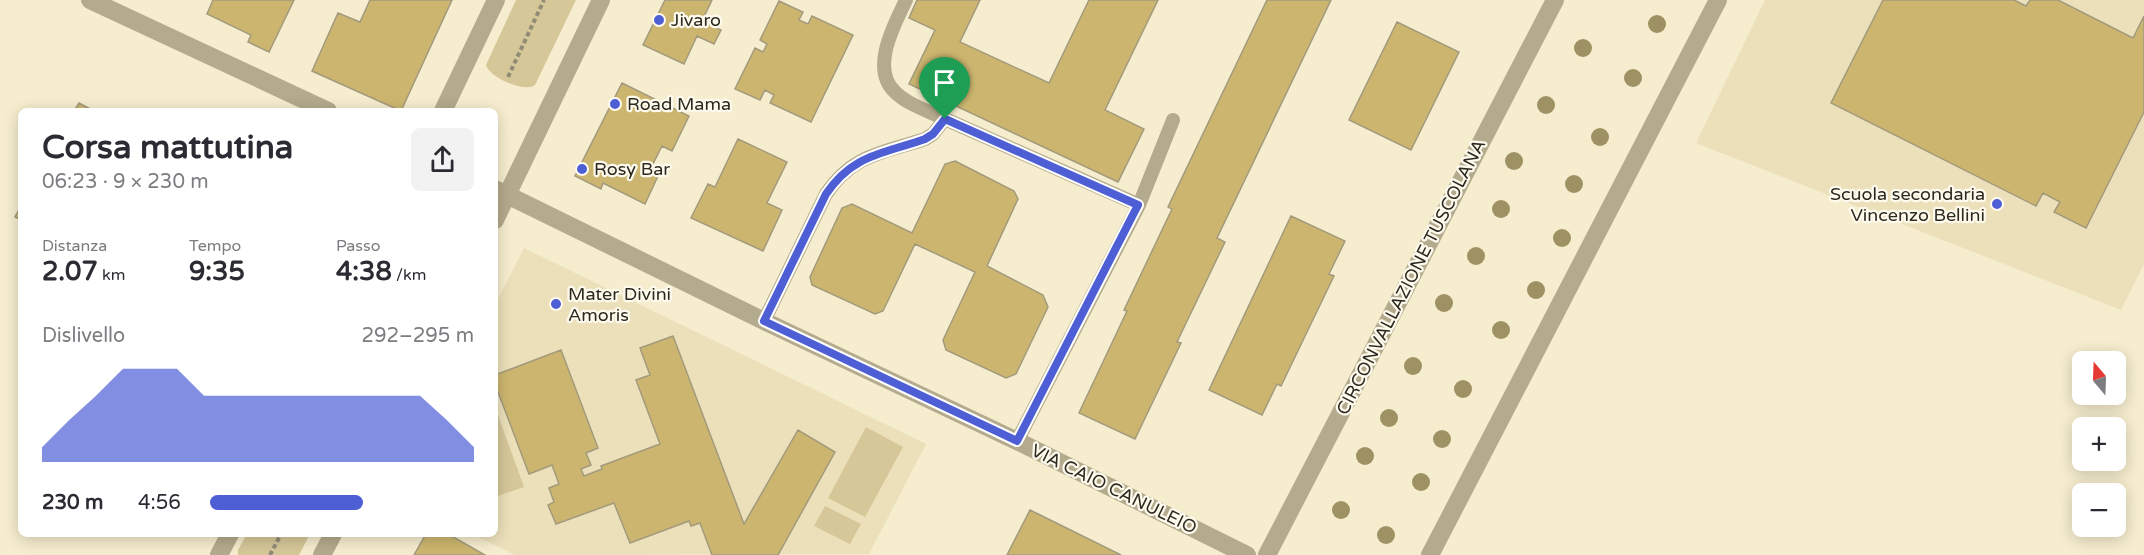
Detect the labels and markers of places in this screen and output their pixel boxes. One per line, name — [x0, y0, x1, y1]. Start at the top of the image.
place label: Jivaro — [671, 9, 721, 31]
marker: Jivaro — [652, 13, 666, 27]
pin — [919, 57, 970, 119]
place label: Road Mama — [627, 93, 731, 115]
marker: Road Mama — [608, 97, 622, 111]
place label: Rosy Bar — [594, 158, 670, 180]
marker: Rosy Bar — [575, 162, 589, 176]
place label: Scuola secondaria Vincenzo Bellini — [1830, 183, 1985, 226]
marker: Scuola secondaria Vincenzo Bellini — [1990, 197, 2004, 211]
place label: Mater Divini Amoris — [568, 283, 671, 326]
marker: Mater Divini Amoris — [549, 297, 563, 311]

